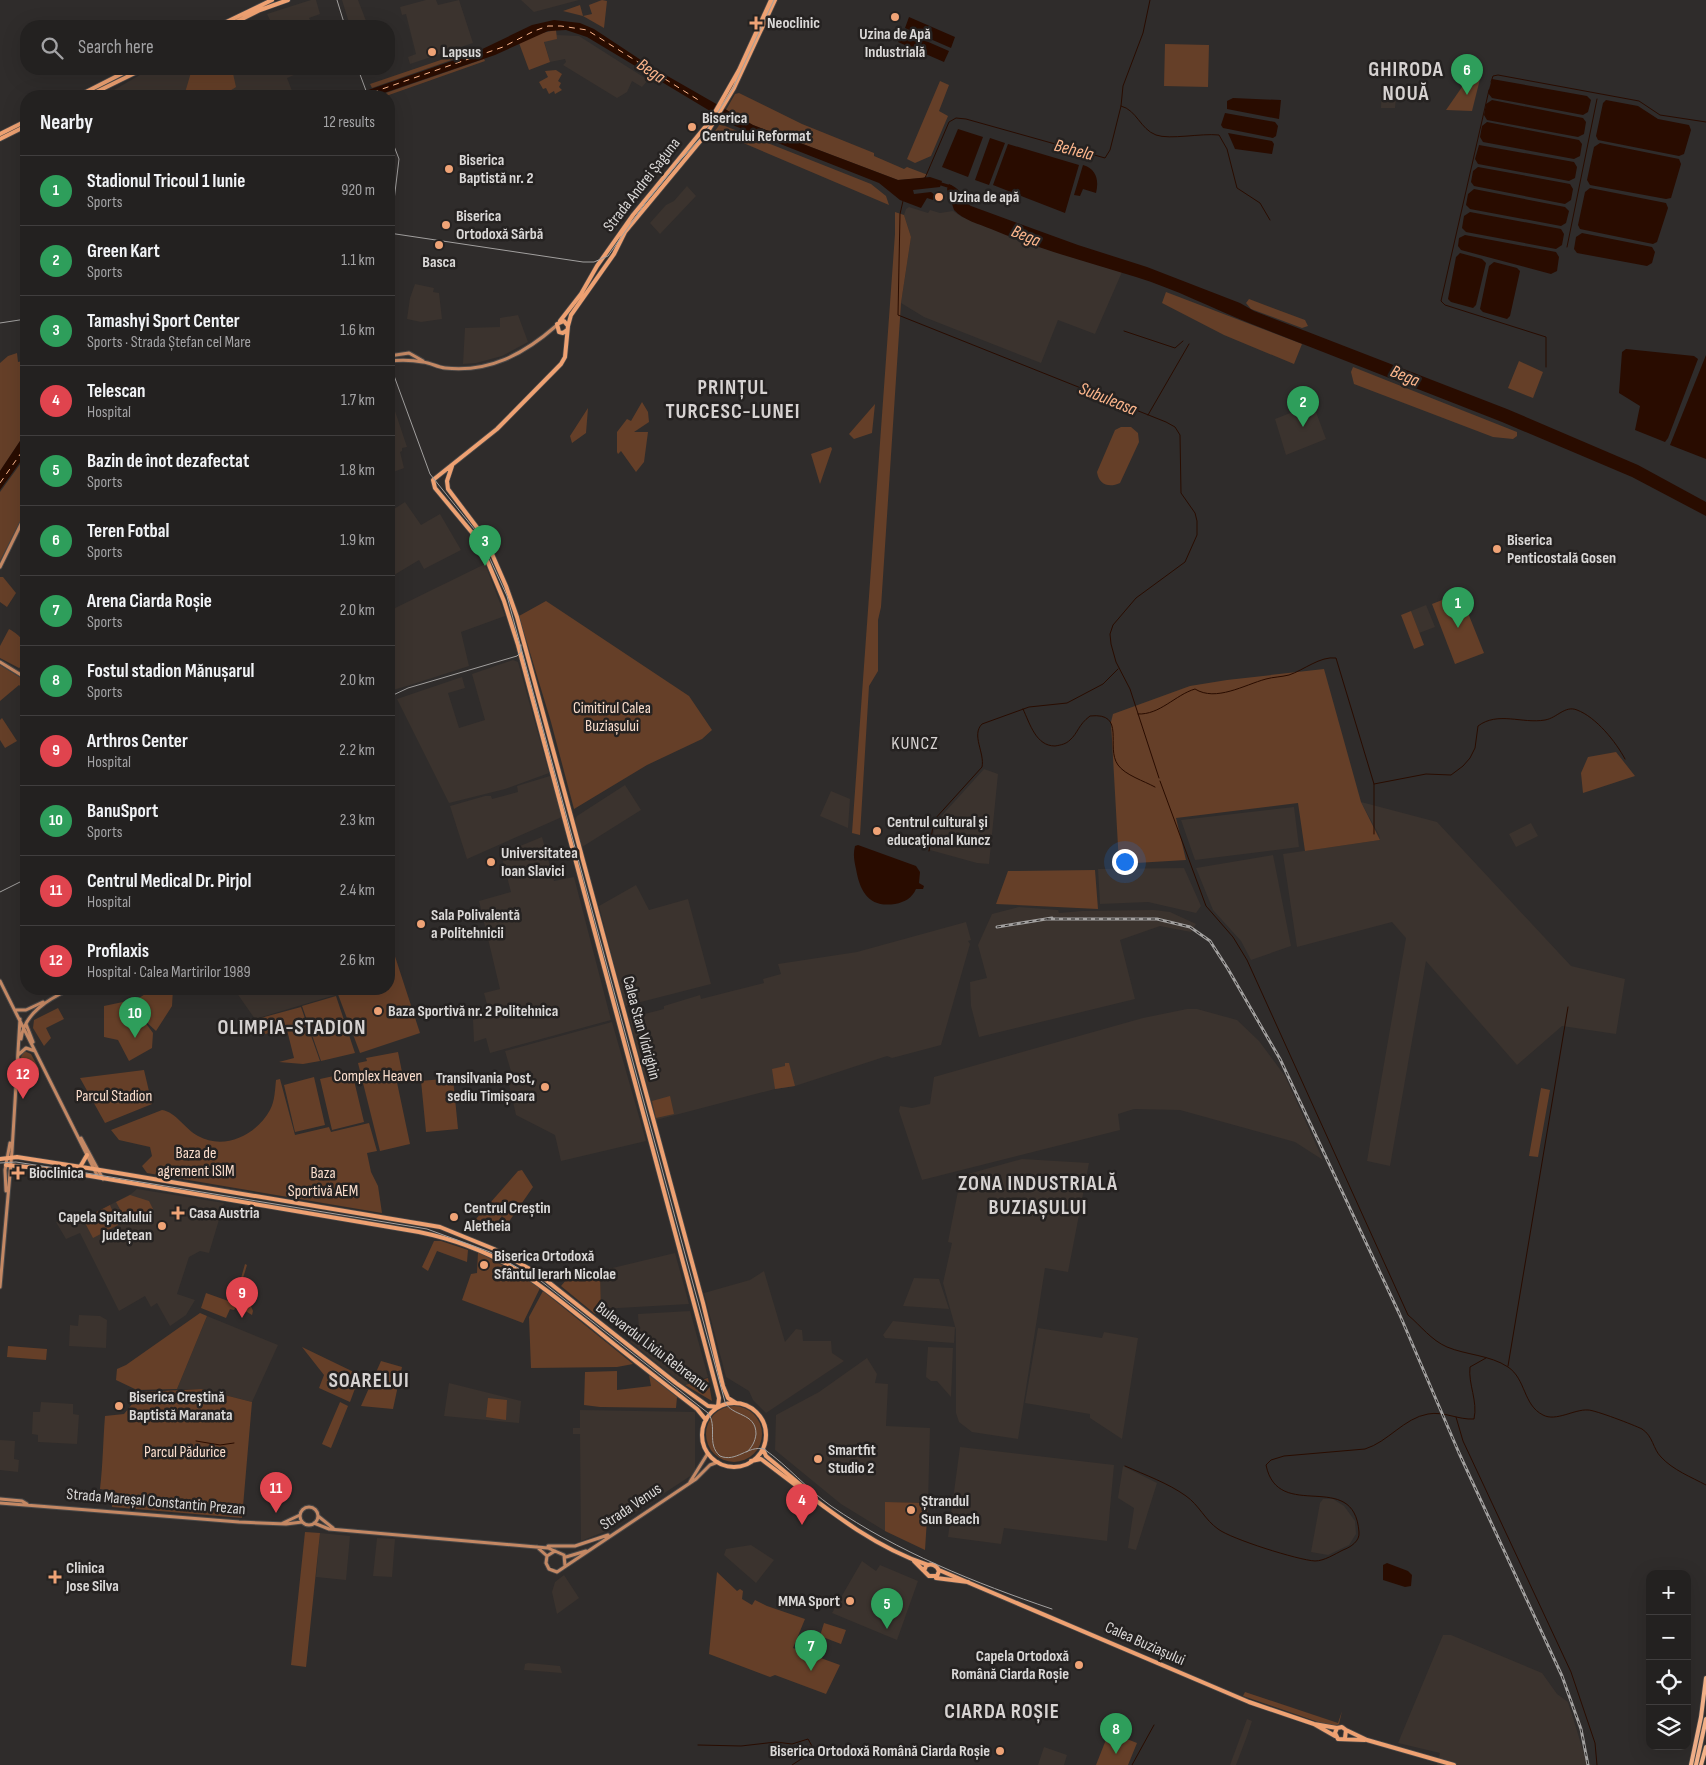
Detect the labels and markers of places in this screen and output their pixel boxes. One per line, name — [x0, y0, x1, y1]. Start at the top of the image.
marker: Uzina de Apă Industrială — [889, 11, 901, 23]
place label: Neoclinic — [767, 14, 820, 33]
marker: Neoclinic — [749, 16, 763, 30]
place label: Uzina de Apă Industrială — [859, 25, 931, 62]
place label: Lapsus — [442, 43, 481, 62]
marker: Lapsus — [426, 46, 438, 58]
pin: 6 — [1451, 54, 1483, 95]
place label: Biserica Centrului Reformat — [702, 109, 811, 146]
marker: Biserica Centrului Reformat — [686, 121, 698, 133]
place label: Biserica Baptistă nr. 2 — [459, 151, 533, 188]
marker: Biserica Baptistă nr. 2 — [443, 163, 455, 175]
place label: Uzina de apă — [949, 188, 1019, 207]
marker: Uzina de apă — [933, 191, 945, 203]
place label: Biserica Ortodoxă Sârbă — [456, 207, 543, 244]
marker: Biserica Ortodoxă Sârbă — [440, 219, 452, 231]
marker: Basca — [433, 239, 445, 251]
place label: Basca — [422, 253, 456, 272]
pin: 2 — [1287, 386, 1319, 427]
pin: 3 — [469, 525, 501, 566]
place label: Biserica Penticostală Gosen — [1507, 531, 1616, 568]
marker: Biserica Penticostală Gosen — [1491, 543, 1503, 555]
pin: 1 — [1442, 587, 1474, 628]
place label: Centrul cultural şi educaţional Kuncz — [887, 813, 990, 850]
marker: Centrul cultural şi educaţional Kuncz — [871, 825, 883, 837]
place label: Universitatea Ioan Slavici — [501, 844, 578, 881]
marker: Universitatea Ioan Slavici — [485, 856, 497, 868]
place label: Sala Polivalentă a Politehnicii — [431, 906, 520, 943]
marker: Sala Polivalentă a Politehnicii — [415, 918, 427, 930]
pin: 10 — [119, 997, 151, 1038]
place label: Baza Sportivă nr. 2 Politehnica — [388, 1002, 558, 1021]
marker: Baza Sportivă nr. 2 Politehnica — [372, 1005, 384, 1017]
pin: 12 — [7, 1058, 39, 1099]
place label: Transilvania Post, sediu Timișoara — [436, 1069, 535, 1106]
marker: Transilvania Post, sediu Timișoara — [539, 1081, 551, 1093]
place label: Bioclinica — [29, 1164, 84, 1183]
marker: Bioclinica — [11, 1166, 25, 1180]
place label: Centrul Creștin Aletheia — [463, 1199, 551, 1236]
place label: Casa Austria — [189, 1204, 260, 1223]
marker: Casa Austria — [171, 1206, 185, 1220]
place label: Capela Spitalului Județean — [58, 1208, 152, 1245]
marker: Centrul Creștin Aletheia — [448, 1211, 460, 1223]
marker: Capela Spitalului Județean — [156, 1220, 168, 1232]
place label: Biserica Ortodoxă Sfântul Ierarh Nicolae — [494, 1247, 616, 1284]
marker: Biserica Ortodoxă Sfântul Ierarh Nicolae — [478, 1259, 490, 1271]
pin: 9 — [226, 1277, 258, 1318]
place label: Biserica Creștină Baptistă Maranata — [129, 1388, 233, 1425]
marker: Biserica Creștină Baptistă Maranata — [113, 1400, 125, 1412]
place label: Smartfit Studio 2 — [828, 1441, 876, 1478]
marker: Smartfit Studio 2 — [812, 1453, 824, 1465]
pin: 11 — [260, 1472, 292, 1513]
pin: 4 — [786, 1484, 818, 1525]
place label: Ștrandul Sun Beach — [921, 1492, 980, 1529]
marker: Ștrandul Sun Beach — [905, 1504, 917, 1516]
place label: Clinica Jose Silva — [65, 1559, 119, 1596]
marker: Clinica Jose Silva — [48, 1570, 62, 1584]
pin: 5 — [871, 1588, 903, 1629]
place label: MMA Sport — [778, 1592, 840, 1611]
marker: MMA Sport — [844, 1595, 856, 1607]
pin: 7 — [795, 1630, 827, 1671]
place label: Capela Ortodoxă Română Ciarda Roșie — [951, 1647, 1069, 1684]
marker: Capela Ortodoxă Română Ciarda Roșie — [1073, 1659, 1085, 1671]
pin: 8 — [1100, 1713, 1132, 1754]
place label: Biserica Ortodoxă Română Ciarda Roșie — [770, 1742, 990, 1761]
marker: Biserica Ortodoxă Română Ciarda Roșie — [994, 1745, 1006, 1757]

